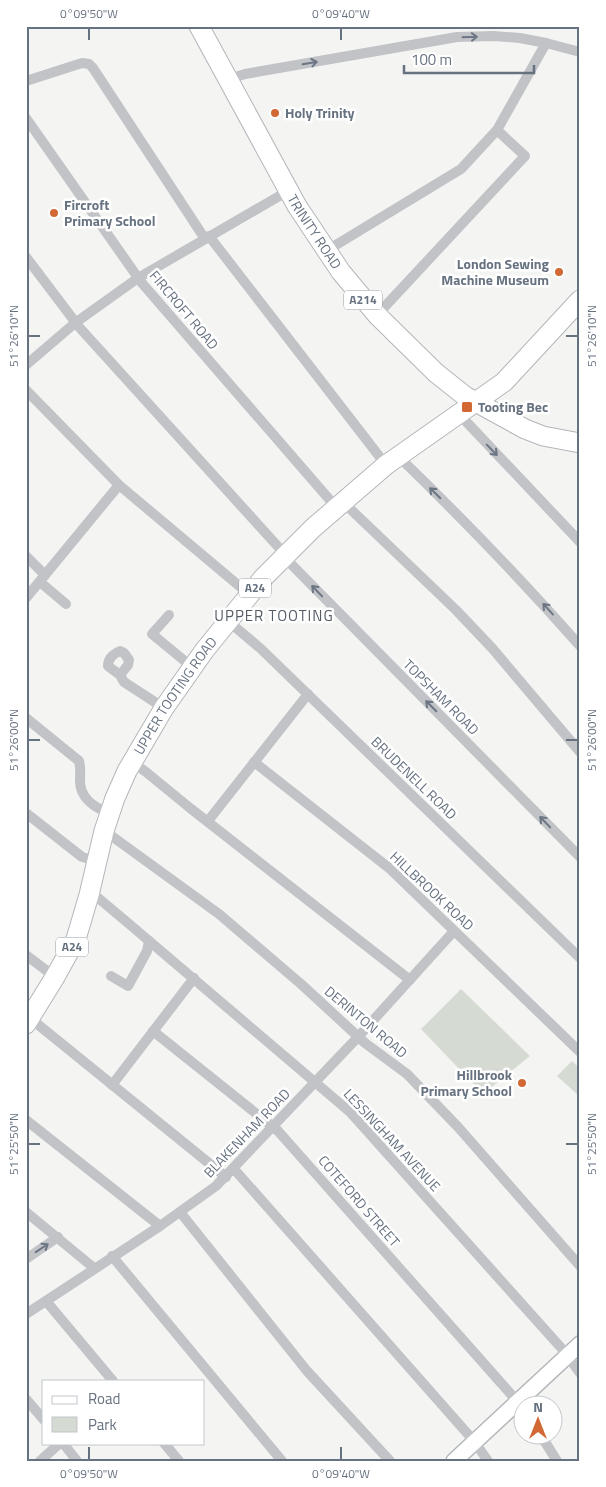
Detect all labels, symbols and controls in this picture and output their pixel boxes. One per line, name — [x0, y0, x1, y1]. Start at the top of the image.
text: 0°09'50"W — [60, 4, 118, 23]
text: 0°09'40"W — [312, 4, 370, 23]
one-way arrow — [461, 32, 477, 41]
scale bar — [404, 42, 534, 74]
text: 100 m — [411, 48, 452, 71]
one-way arrow — [301, 58, 317, 68]
place label: Holy Trinity — [285, 102, 355, 123]
marker: Holy Trinity — [269, 107, 281, 119]
street label: TRINITY ROAD — [283, 190, 347, 273]
place label: Fircroft Primary School — [64, 194, 156, 231]
marker: Fircroft Primary School — [48, 207, 60, 219]
place label: London Sewing Machine Museum — [441, 253, 550, 290]
street label: FIRCROFT ROAD — [145, 265, 224, 354]
marker: London Sewing Machine Museum — [553, 266, 565, 278]
road number: A214 — [344, 290, 382, 310]
text: 51°26'10"N — [4, 305, 23, 367]
text: 51°26'10"N — [582, 305, 601, 367]
place label: Tooting Bec — [478, 396, 548, 417]
marker: Tooting Bec — [460, 400, 474, 414]
one-way arrow — [486, 443, 498, 456]
one-way arrow — [428, 487, 441, 499]
road number: A24 — [239, 578, 271, 598]
one-way arrow — [311, 584, 323, 597]
one-way arrow — [542, 603, 554, 616]
district label: UPPER TOOTING — [214, 604, 334, 627]
street label: UPPER TOOTING ROAD — [128, 632, 222, 758]
street label: TOPSHAM ROAD — [399, 654, 484, 739]
one-way arrow — [425, 700, 437, 713]
text: 51°26'00"N — [4, 709, 23, 771]
text: 51°26'00"N — [582, 709, 601, 771]
street label: BRUDENELL ROAD — [367, 731, 462, 824]
one-way arrow — [539, 816, 551, 829]
street label: HILLBROOK ROAD — [386, 846, 479, 935]
road number: A24 — [56, 938, 88, 956]
street label: DERINTON ROAD — [320, 981, 412, 1063]
place label: Hillbrook Primary School — [420, 1064, 513, 1101]
marker: Hillbrook Primary School — [516, 1077, 528, 1089]
street label: BLAKENHAM ROAD — [199, 1083, 295, 1182]
street label: LESSINGHAM AVENUE — [339, 1084, 446, 1196]
text: 51°25'50"N — [4, 1113, 23, 1175]
text: 51°25'50"N — [582, 1113, 601, 1175]
street label: COTEFORD STREET — [314, 1150, 405, 1251]
one-way arrow — [35, 1243, 49, 1253]
legend — [42, 1380, 205, 1444]
text: Road — [88, 1387, 120, 1410]
north arrow — [514, 1394, 564, 1444]
text: N — [533, 1396, 543, 1417]
text: Park — [88, 1413, 117, 1436]
text: 0°09'50"W — [60, 1464, 118, 1483]
text: 0°09'40"W — [312, 1464, 370, 1483]

